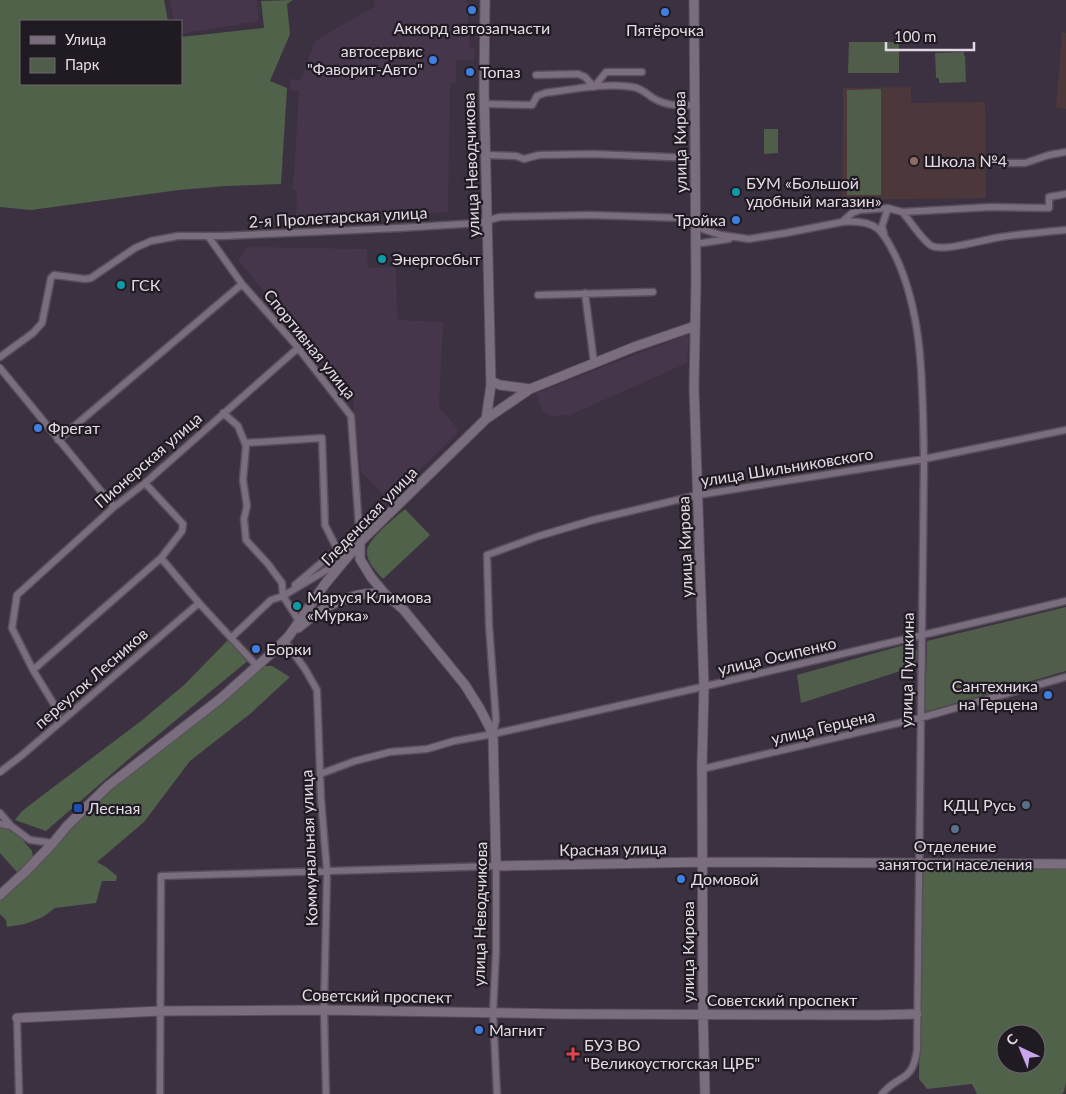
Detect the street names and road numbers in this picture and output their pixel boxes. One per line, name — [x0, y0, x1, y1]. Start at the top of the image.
street label: улица Кирова — [669, 91, 690, 193]
street label: улица Неводчикова — [458, 92, 483, 238]
street label: 2-я Пролетарская улица — [248, 202, 428, 231]
street label: Спортивная улица — [260, 285, 360, 402]
street label: Пионерская улица — [90, 408, 205, 511]
street label: улица Шильниковского — [699, 443, 874, 490]
street label: Гледенская улица — [317, 462, 421, 569]
street label: улица Кирова — [673, 496, 696, 598]
street label: улица Пушкина — [896, 612, 917, 728]
street label: переулок Лесников — [30, 623, 151, 732]
street label: улица Осипенко — [716, 633, 838, 678]
street label: улица Герцена — [769, 705, 877, 748]
street label: Коммунальная улица — [296, 769, 321, 927]
street label: Красная улица — [559, 838, 667, 859]
street label: улица Неводчикова — [469, 841, 490, 987]
street label: улица Кирова — [678, 901, 697, 1003]
street label: Советский проспект — [302, 985, 452, 1006]
street label: Советский проспект — [707, 990, 857, 1009]

